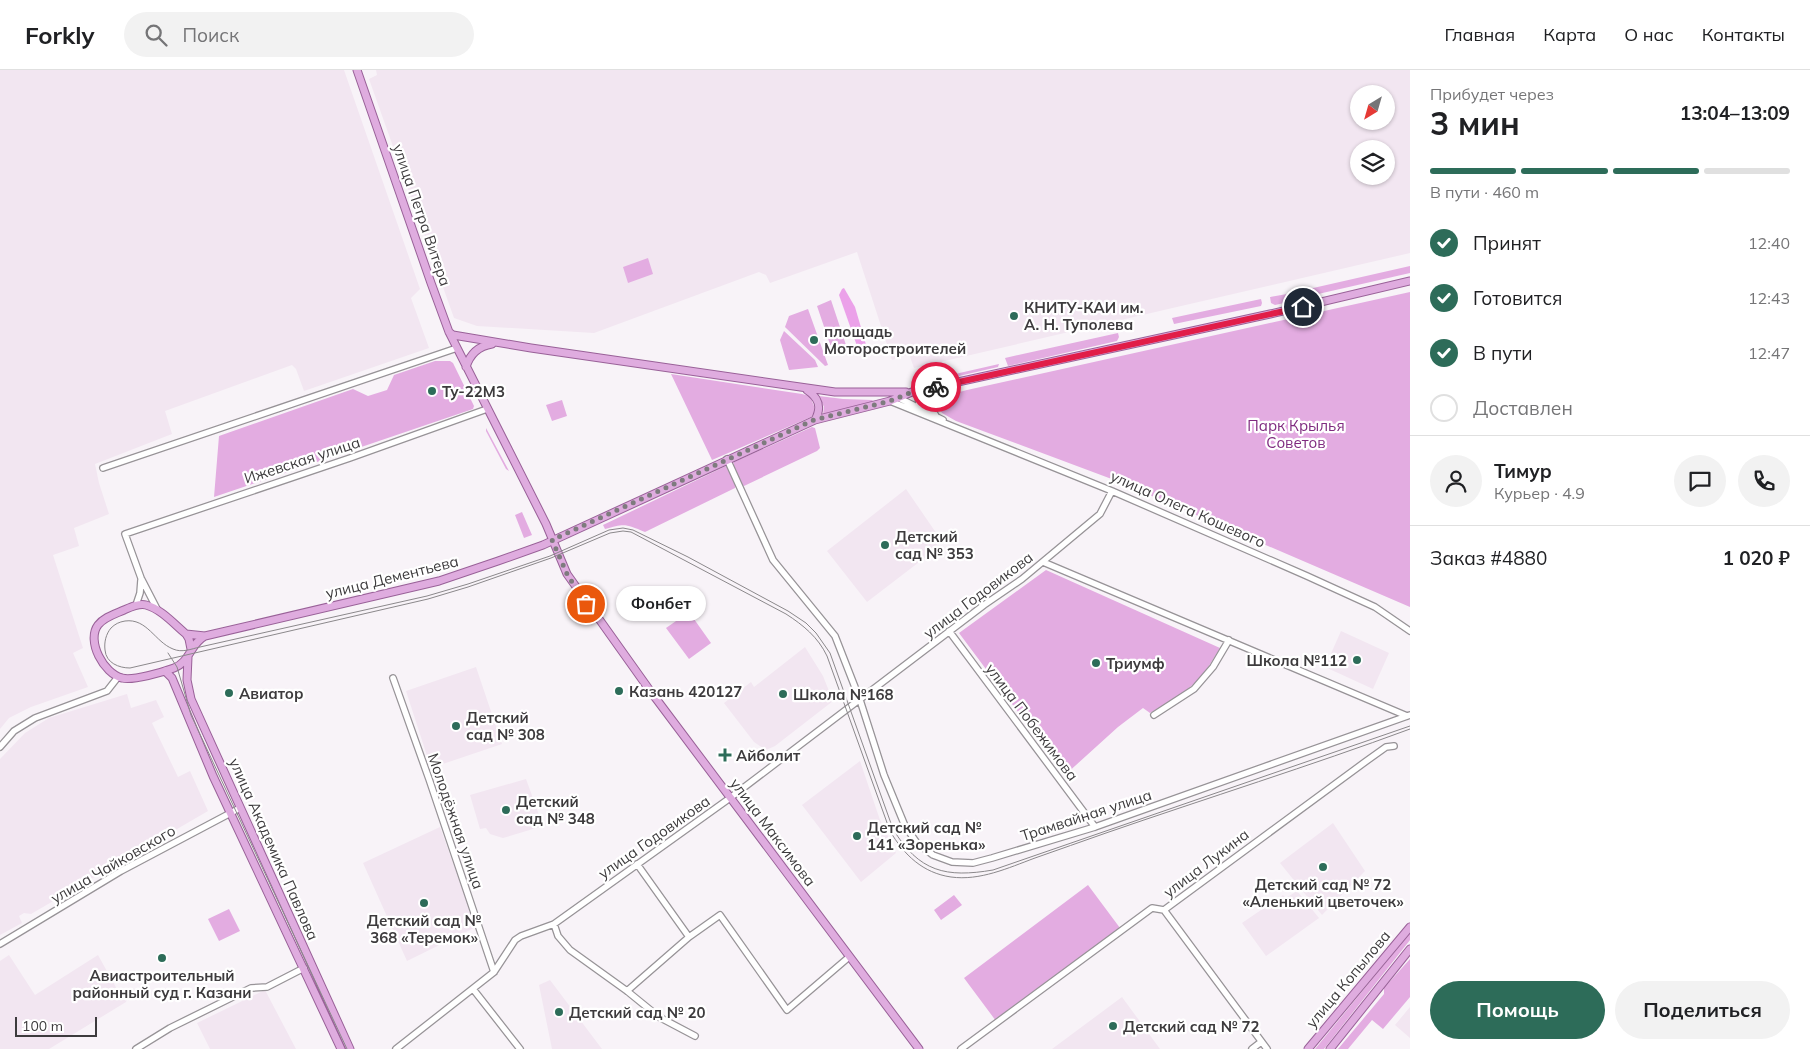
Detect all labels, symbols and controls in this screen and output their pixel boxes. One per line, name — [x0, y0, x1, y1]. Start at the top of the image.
search box — [124, 12, 474, 57]
text: Forkly — [25, 20, 94, 50]
icon: search — [142, 21, 170, 49]
text: Поиск — [182, 23, 239, 47]
text: Главная — [1445, 23, 1515, 46]
text: Карта — [1543, 23, 1596, 46]
text: О нас — [1624, 23, 1674, 46]
text: Контакты — [1702, 23, 1785, 46]
text: Прибудет через — [1430, 84, 1554, 104]
north arrow — [1350, 85, 1395, 130]
map controls — [1350, 85, 1395, 185]
text: 13:04–13:09 — [1680, 101, 1790, 125]
text: 3 мин — [1430, 103, 1520, 143]
button: layers — [1350, 140, 1395, 185]
street label: улица Петра Витера — [389, 141, 455, 289]
text: В пути · 460 m — [1430, 182, 1539, 202]
icon: check — [1430, 229, 1458, 257]
text: Принят — [1473, 231, 1541, 255]
text: 12:40 — [1748, 233, 1790, 253]
icon: check — [1430, 284, 1458, 312]
pin — [1282, 286, 1324, 328]
text: Готовится — [1473, 286, 1563, 310]
text: 12:43 — [1748, 288, 1790, 308]
icon: home — [1289, 293, 1317, 321]
place label: КНИТУ-КАИ им. А. Н. Туполева — [1024, 298, 1144, 334]
marker: КНИТУ-КАИ им. А. Н. Туполева — [1008, 310, 1020, 322]
place label: площадь Моторостроителей — [824, 322, 966, 358]
marker: площадь Моторостроителей — [808, 334, 820, 346]
icon: check — [1430, 339, 1458, 367]
text: В пути — [1473, 341, 1532, 365]
text: 12:47 — [1748, 343, 1790, 363]
courier — [911, 362, 961, 412]
icon: bike — [922, 373, 950, 401]
place label: Ту-22М3 — [442, 382, 505, 401]
marker: Ту-22М3 — [426, 385, 438, 397]
text: Доставлен — [1473, 396, 1573, 420]
park label: Парк Крылья Советов — [1247, 416, 1345, 452]
street label: Ижевская улица — [242, 432, 362, 488]
button: person — [1430, 455, 1482, 507]
button: chat — [1674, 455, 1726, 507]
button: phone — [1738, 455, 1790, 507]
text: Тимур — [1494, 459, 1552, 483]
street label: улица Олега Кошевого — [1108, 466, 1268, 552]
text: Курьер · 4.9 — [1494, 483, 1585, 503]
place label: Детский сад № 353 — [895, 527, 974, 563]
marker: Детский сад № 353 — [879, 539, 891, 551]
text: Заказ #4880 — [1430, 546, 1547, 570]
text: 1 020 ₽ — [1723, 546, 1790, 570]
street label: улица Годовикова — [919, 548, 1037, 642]
street label: улица Дементьева — [324, 551, 460, 603]
pin — [565, 583, 607, 625]
callout: Фонбет — [616, 586, 706, 622]
icon: bag — [572, 590, 600, 618]
text: Фонбет — [631, 593, 691, 613]
place label: Школа №112 — [1247, 651, 1347, 670]
place label: Триумф — [1106, 654, 1165, 673]
marker: Школа №112 — [1351, 654, 1363, 666]
marker: Триумф — [1090, 657, 1102, 669]
street label: улица Побежимова — [982, 659, 1082, 785]
place label: Казань 420127 — [629, 682, 742, 701]
place label: Авиатор — [239, 684, 303, 703]
marker: Казань 420127 — [613, 685, 625, 697]
place label: Школа №168 — [793, 685, 893, 704]
marker: Авиатор — [223, 687, 235, 699]
marker: Школа №168 — [777, 688, 789, 700]
place label: Детский сад № 308 — [466, 708, 545, 744]
marker: Детский сад № 308 — [450, 720, 462, 732]
place label: Айболит — [736, 746, 801, 765]
marker: Айболит — [718, 748, 732, 762]
street label: Молодёжная улица — [424, 751, 488, 891]
street label: улица Академика Павлова — [225, 755, 323, 943]
street label: улица Максимова — [726, 774, 820, 890]
street label: Трамвайная улица — [1018, 785, 1154, 845]
street label: улица Годовикова — [594, 791, 714, 883]
place label: Детский сад № 348 — [516, 792, 595, 828]
marker: Детский сад № 348 — [500, 804, 512, 816]
place label: Детский сад № 141 «Зоренька» — [867, 818, 986, 854]
street label: улица Чайковского — [47, 821, 179, 907]
street label: улица Лукина — [1159, 825, 1253, 901]
marker: Детский сад № 141 «Зоренька» — [851, 830, 863, 842]
marker: Детский сад № 72 «Аленький цветочек» — [1317, 861, 1329, 873]
place label: Детский сад № 72 «Аленький цветочек» — [1242, 875, 1404, 911]
marker: Детский сад № 368 «Теремок» — [418, 897, 430, 909]
place label: Детский сад № 368 «Теремок» — [367, 911, 481, 947]
street label: улица Копылова — [1302, 926, 1394, 1032]
marker: Авиастроительный районный суд г. Казани — [156, 952, 168, 964]
place label: Авиастроительный районный суд г. Казани — [72, 966, 252, 1002]
button: Помощь — [1430, 981, 1605, 1039]
button: Поделиться — [1615, 981, 1790, 1039]
place label: Детский сад № 20 — [569, 1003, 706, 1022]
marker: Детский сад № 20 — [553, 1006, 565, 1018]
scale bar — [15, 1014, 98, 1037]
text: 100 m — [22, 1017, 63, 1035]
place label: Детский сад № 72 — [1123, 1017, 1260, 1036]
marker: Детский сад № 72 — [1107, 1020, 1119, 1032]

